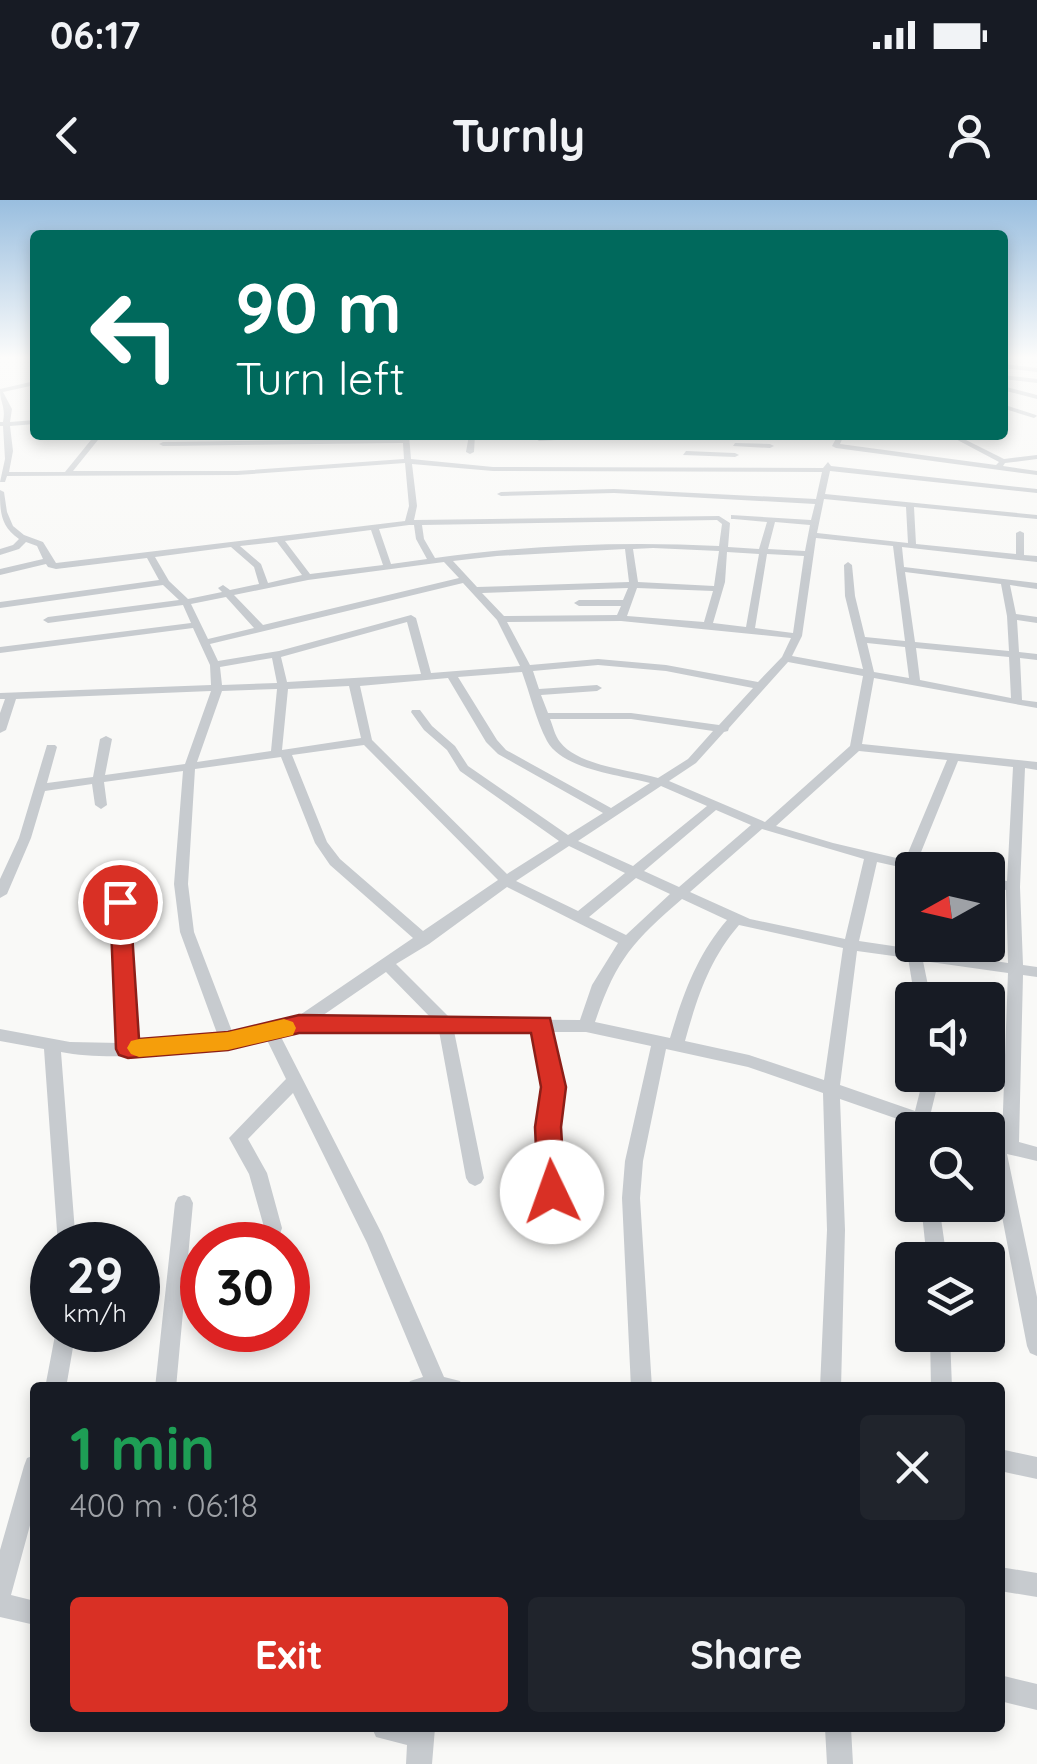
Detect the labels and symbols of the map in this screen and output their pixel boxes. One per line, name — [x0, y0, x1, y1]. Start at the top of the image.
north arrow — [895, 852, 1005, 962]
pin — [78, 860, 163, 945]
position arrow — [500, 1140, 604, 1244]
speed limit sign: 30 — [180, 1222, 310, 1352]

